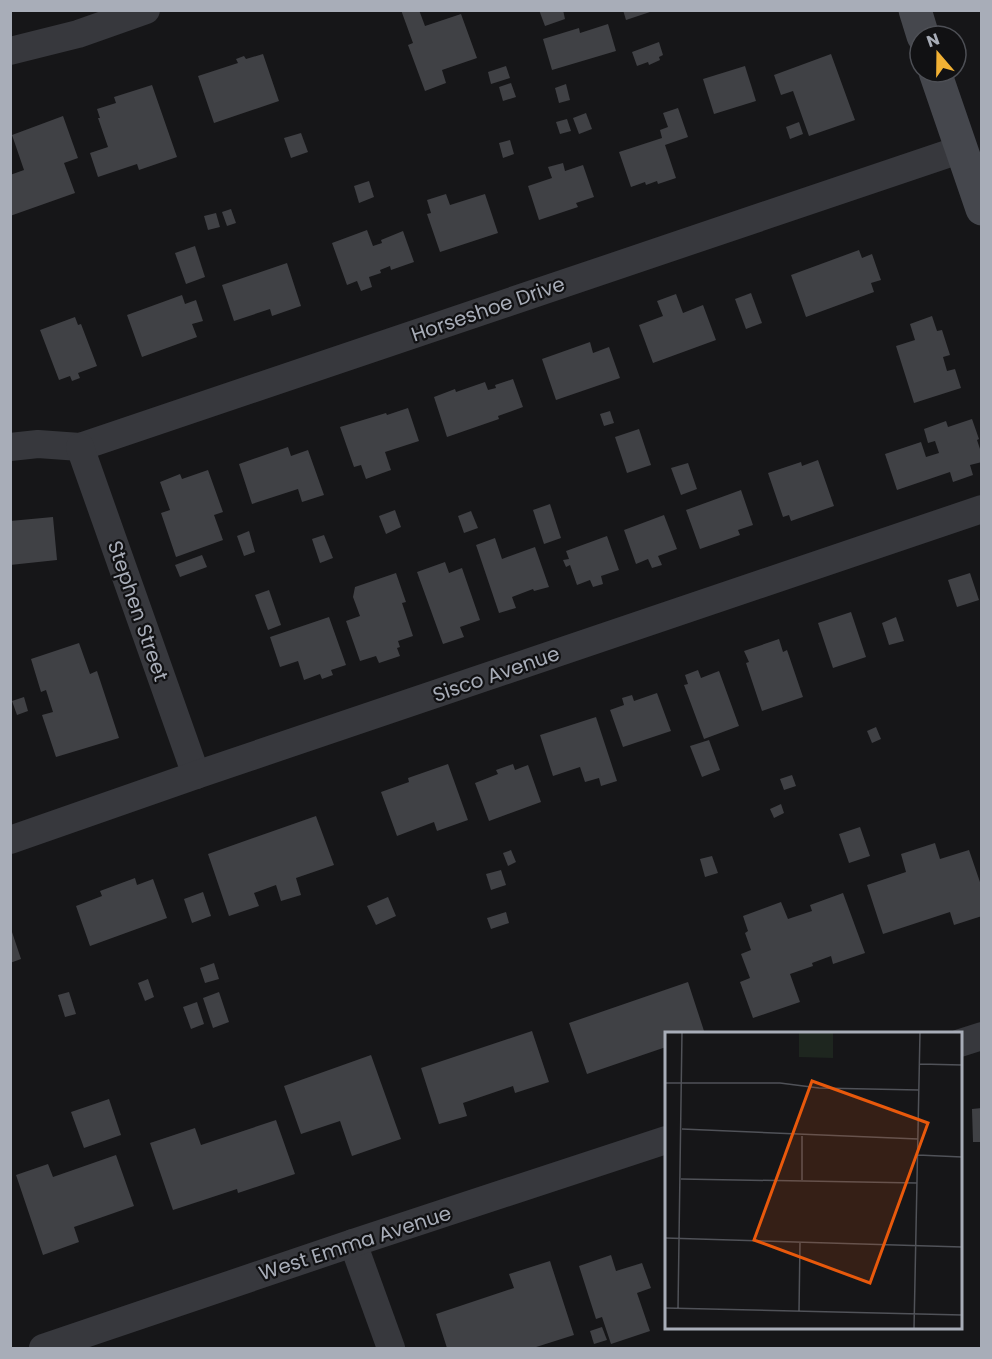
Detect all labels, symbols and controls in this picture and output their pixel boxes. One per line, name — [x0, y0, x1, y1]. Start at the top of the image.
north arrow — [908, 24, 968, 84]
text: N — [923, 28, 943, 53]
street label: Horseshoe Drive — [407, 270, 569, 348]
street label: Stephen Street — [101, 537, 175, 685]
street label: Sisco Avenue — [429, 639, 563, 709]
inset map — [665, 1032, 962, 1329]
street label: West Emma Avenue — [255, 1199, 455, 1287]

